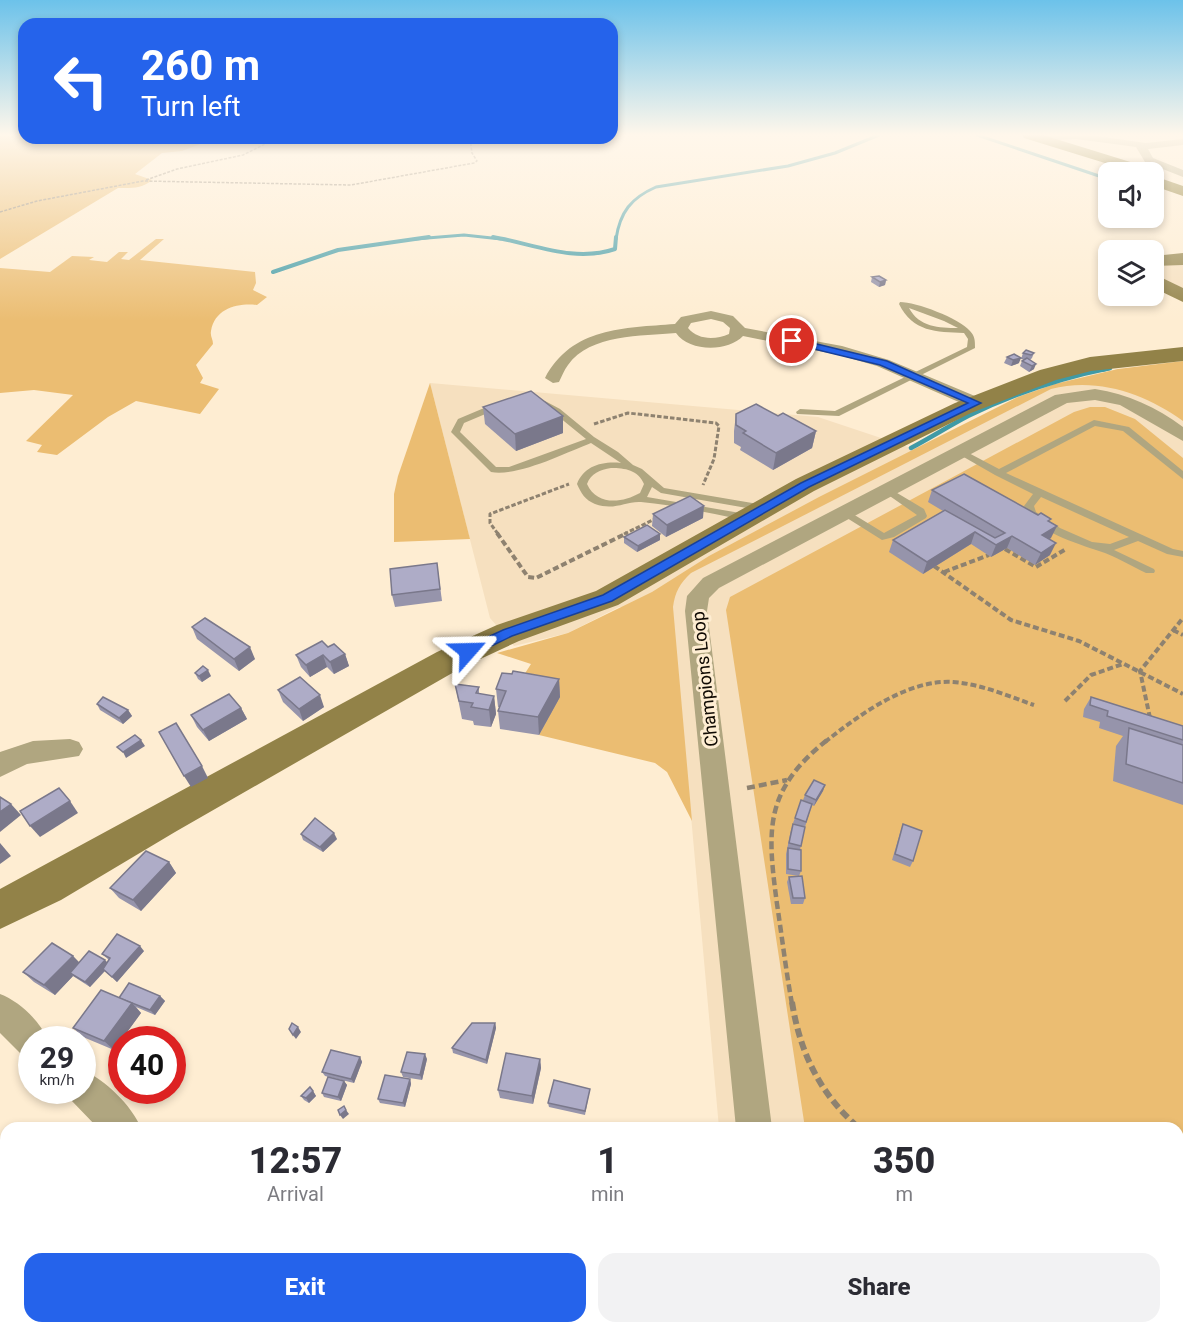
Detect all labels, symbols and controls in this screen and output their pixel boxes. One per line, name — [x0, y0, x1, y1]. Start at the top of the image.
text: 260 m — [141, 41, 260, 90]
icon: left — [42, 42, 120, 120]
text: Turn left — [141, 91, 241, 123]
map controls — [1098, 162, 1164, 306]
button: sound — [1098, 162, 1164, 228]
button: layers — [1098, 240, 1164, 306]
pin — [766, 315, 817, 366]
icon: arrive — [775, 324, 808, 357]
street label: Champions Loop — [687, 610, 722, 748]
position arrow — [436, 619, 500, 683]
speed limit sign: 40 — [108, 1026, 186, 1104]
text: 29 — [40, 1040, 74, 1075]
text: km/h — [39, 1071, 75, 1089]
text: 12:57 — [249, 1140, 342, 1182]
text: 1 — [597, 1140, 618, 1182]
text: 350 — [873, 1140, 935, 1182]
text: Arrival — [267, 1182, 324, 1206]
text: min — [591, 1182, 624, 1206]
text: m — [895, 1182, 913, 1206]
button: Exit — [24, 1253, 586, 1322]
button: Share — [598, 1253, 1160, 1322]

